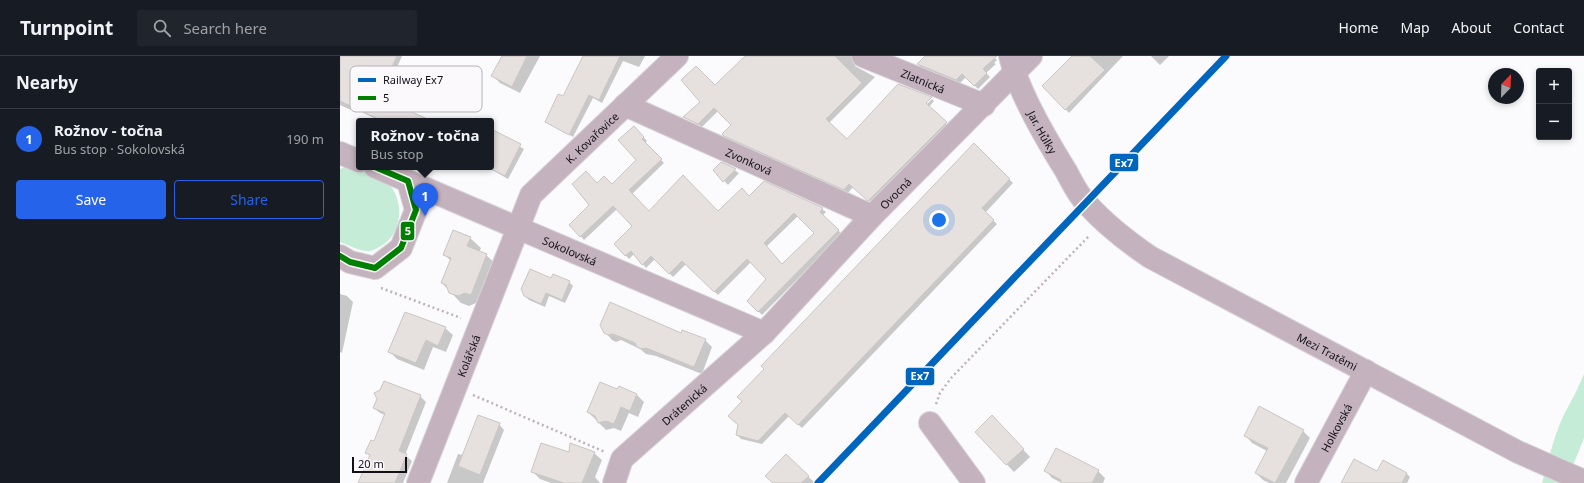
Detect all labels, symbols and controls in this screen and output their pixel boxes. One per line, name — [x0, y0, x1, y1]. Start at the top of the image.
search box — [137, 10, 417, 46]
text: Turnpoint — [20, 15, 113, 41]
icon: search — [151, 17, 173, 39]
text: Search here — [183, 18, 267, 38]
text: Home — [1339, 18, 1378, 37]
text: Map — [1400, 18, 1430, 37]
text: About — [1452, 18, 1491, 37]
text: Contact — [1513, 18, 1564, 37]
street label: Zlatnická — [899, 65, 948, 96]
legend — [350, 66, 482, 112]
north arrow — [1488, 68, 1524, 104]
map controls — [1536, 68, 1572, 140]
button: + — [1536, 68, 1572, 104]
text: Nearby — [16, 71, 78, 94]
text: Railway Ex7 — [383, 72, 443, 87]
text: 5 — [383, 90, 389, 105]
button: − — [1536, 104, 1572, 140]
street label: Jar. Hůlky — [1024, 107, 1061, 157]
street label: K. Kovařovice — [562, 108, 621, 166]
popup — [356, 118, 494, 170]
text: Rožnov - točna — [54, 120, 163, 140]
text: Rožnov - točna — [371, 125, 479, 145]
text: 1 — [25, 130, 33, 148]
text: 190 m — [286, 130, 324, 148]
text: Bus stop · Sokolovská — [54, 140, 185, 158]
street label: Zvonková — [723, 144, 775, 178]
text: Bus stop — [371, 145, 423, 163]
line badge: Ex7 — [1109, 153, 1139, 172]
text: Ex7 — [1115, 155, 1133, 170]
street label: Ovocná — [876, 174, 914, 212]
button: Save — [16, 180, 166, 219]
button: Share — [174, 180, 324, 219]
pin: 1 — [412, 183, 438, 216]
your location — [929, 210, 949, 230]
line badge: 5 — [400, 221, 415, 241]
text: 5 — [405, 223, 411, 238]
street label: Sokolovská — [541, 232, 599, 268]
street label: Mezi Tratěmi — [1295, 329, 1360, 373]
street label: Kolářská — [453, 332, 483, 379]
line badge: Ex7 — [905, 367, 935, 386]
text: Ex7 — [911, 368, 929, 383]
street label: Drátenická — [658, 380, 710, 428]
street label: Holkovská — [1317, 401, 1355, 454]
scale bar — [352, 455, 407, 474]
text: 20 m — [358, 456, 384, 471]

